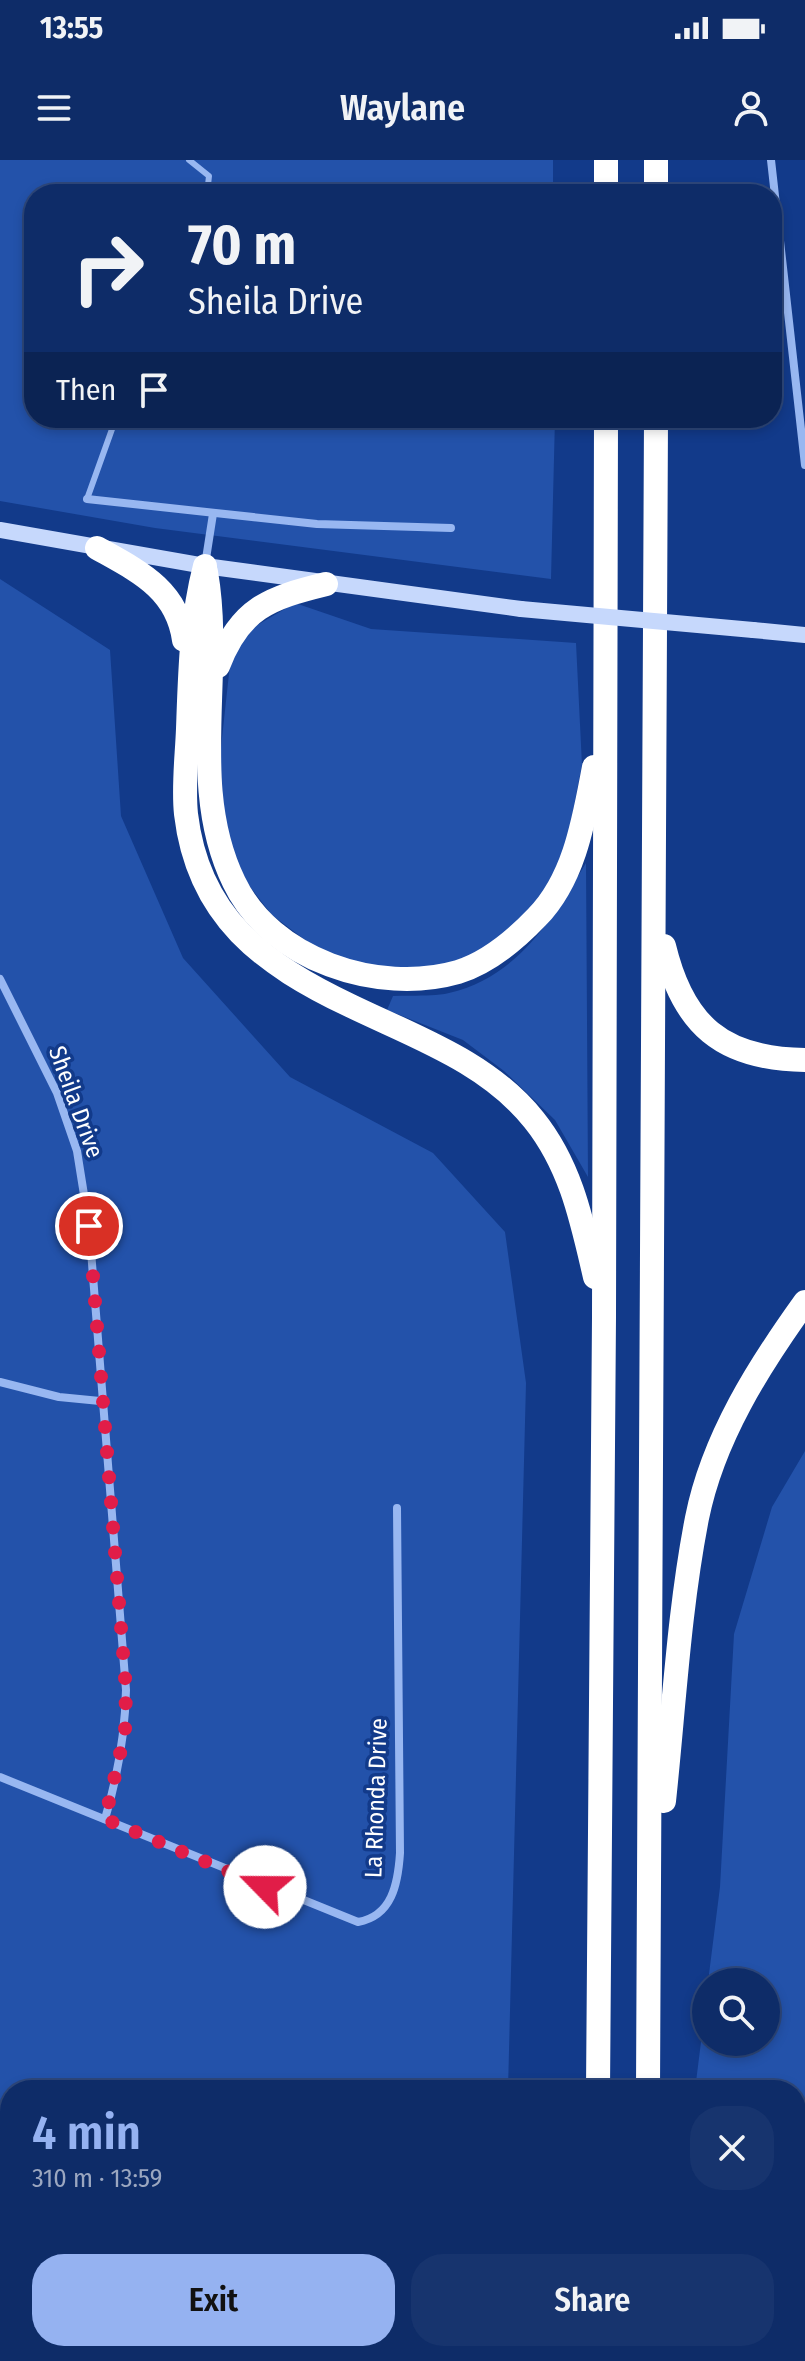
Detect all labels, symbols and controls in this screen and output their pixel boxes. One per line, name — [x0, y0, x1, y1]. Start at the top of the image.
text: 13:55 — [40, 10, 103, 46]
icon: menu — [32, 86, 76, 130]
text: Waylane — [340, 86, 465, 130]
icon: person — [729, 86, 773, 130]
text: 70 m — [188, 212, 296, 279]
icon: right — [56, 216, 160, 320]
text: Sheila Drive — [188, 280, 363, 324]
icon: arrive — [132, 368, 176, 412]
text: Then — [56, 372, 116, 408]
street label: Sheila Drive — [43, 1042, 109, 1162]
pin — [55, 1192, 123, 1260]
icon: arrive — [67, 1204, 111, 1248]
street label: La Rhonda Drive — [359, 1718, 393, 1878]
position arrow — [223, 1845, 307, 1929]
map controls — [692, 1968, 780, 2056]
button: search — [692, 1968, 780, 2056]
text: 4 min — [32, 2104, 141, 2162]
button: close — [690, 2106, 774, 2190]
text: 310 m · 13:59 — [32, 2163, 162, 2194]
button: Exit — [32, 2254, 395, 2346]
button: Share — [411, 2254, 774, 2346]

